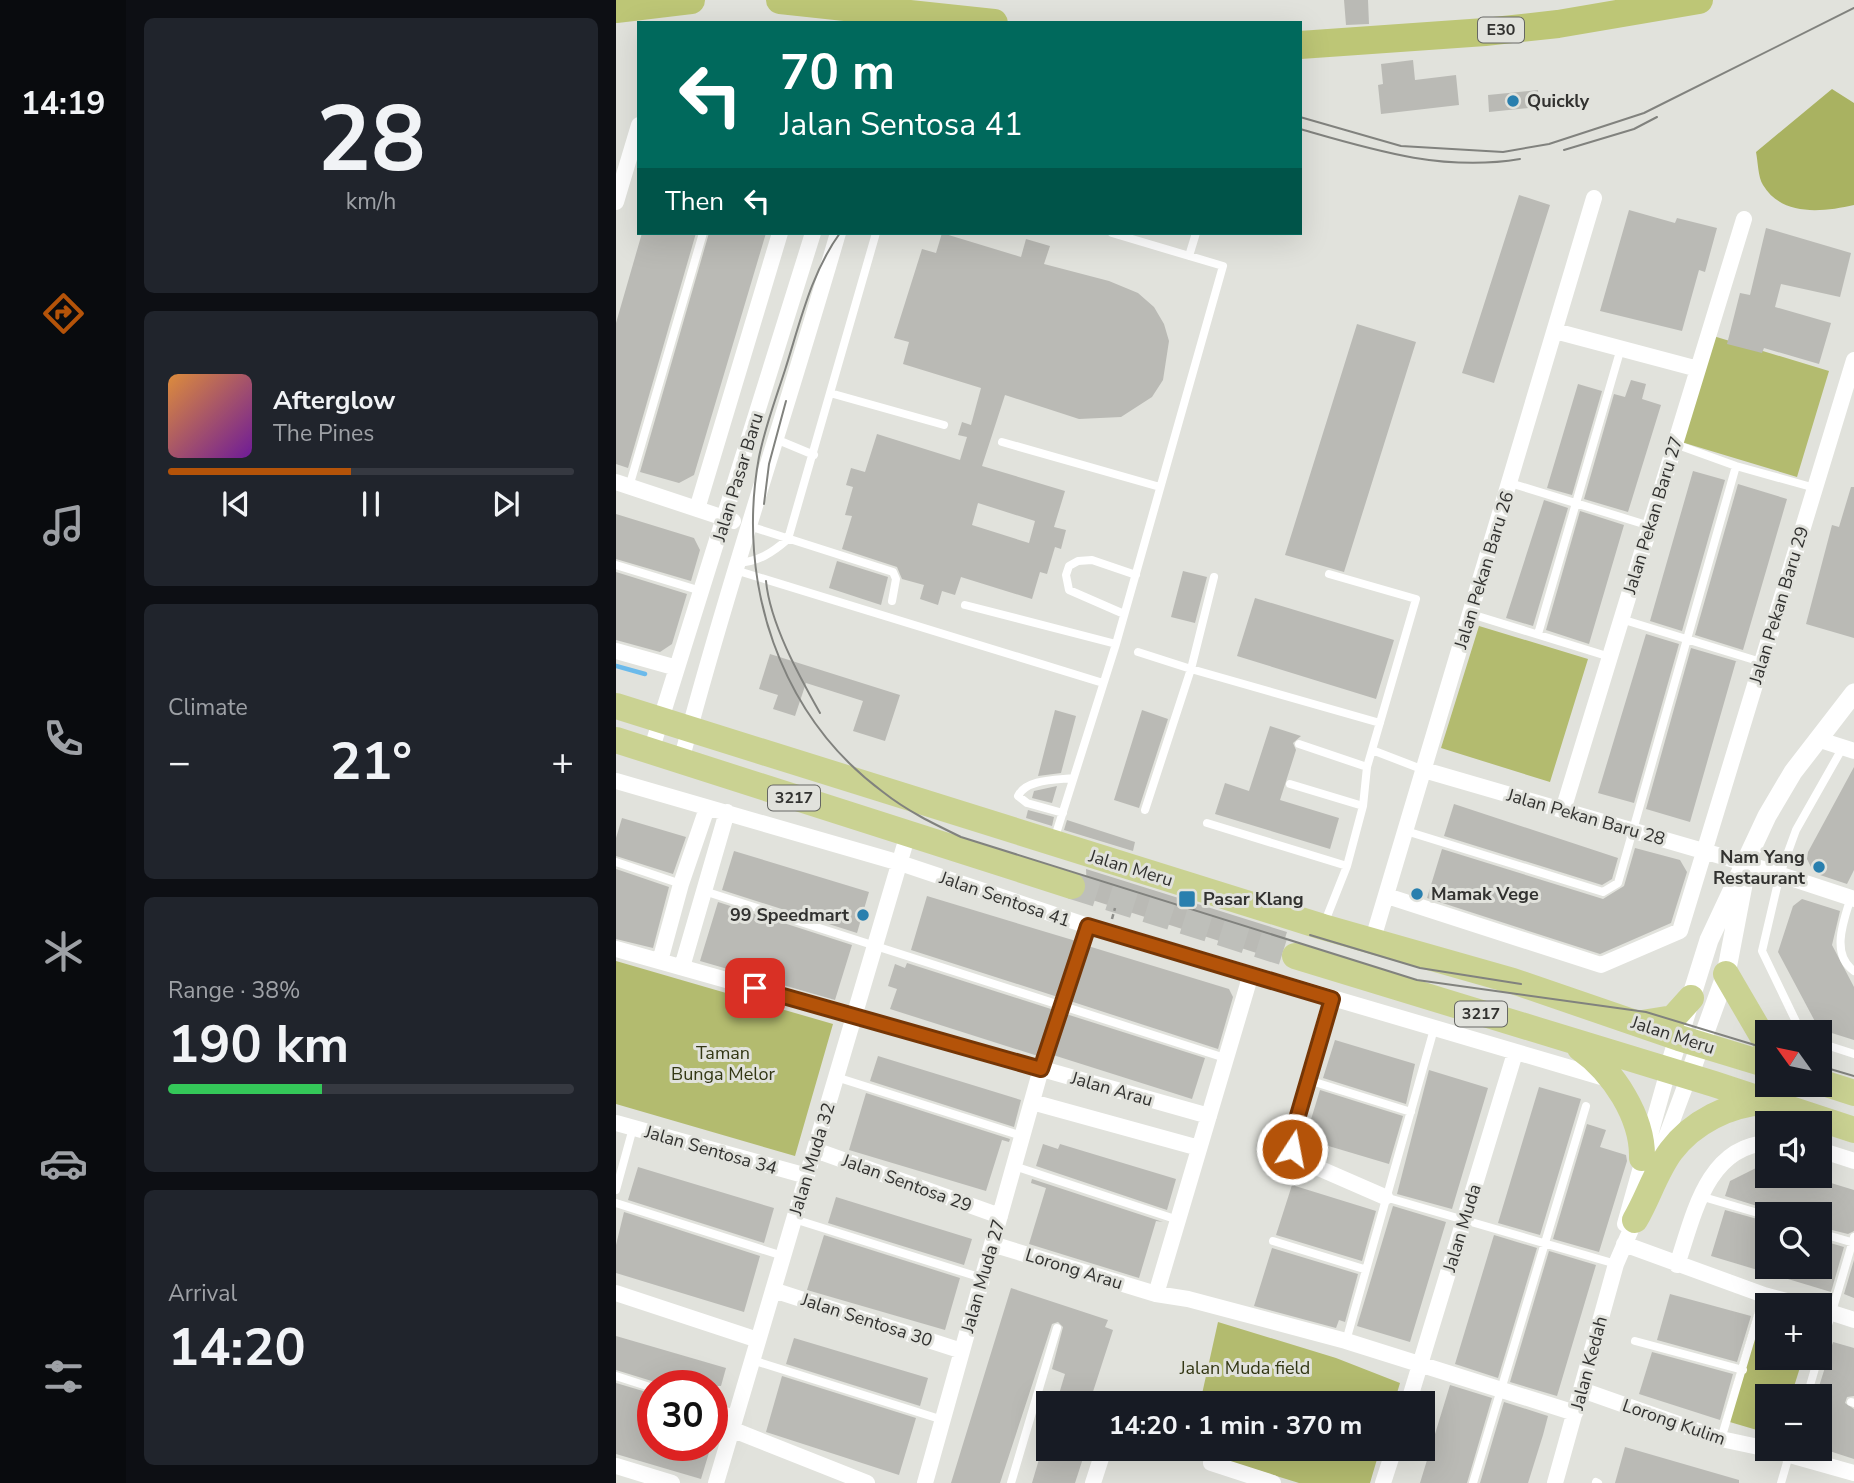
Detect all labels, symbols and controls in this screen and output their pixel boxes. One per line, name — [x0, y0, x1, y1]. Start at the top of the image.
road number: E30 — [1478, 18, 1524, 42]
text: 70 m — [780, 39, 895, 106]
icon: left — [665, 49, 756, 140]
text: 28 — [316, 78, 426, 202]
text: 14:19 — [21, 82, 105, 125]
place label: Quickly — [1527, 89, 1590, 113]
marker: Quickly — [1505, 93, 1521, 109]
text: Jalan Sentosa 41 — [780, 103, 1023, 146]
icon: left — [738, 182, 776, 220]
text: Then — [665, 184, 724, 219]
text: km/h — [346, 186, 396, 217]
icon: directions — [39, 289, 88, 338]
text: Afterglow — [273, 383, 396, 418]
street label: Jalan Pasar Baru — [707, 410, 769, 545]
text: The Pines — [273, 418, 374, 449]
street label: Jalan Pekan Baru 27 — [1617, 433, 1688, 598]
icon: previous — [217, 485, 255, 523]
icon: pause — [352, 485, 390, 523]
icon: next — [487, 485, 525, 523]
street label: Jalan Pekan Baru 26 — [1448, 488, 1519, 653]
icon: music — [39, 501, 88, 550]
street label: Jalan Pekan Baru 29 — [1743, 523, 1814, 688]
text: Climate — [168, 692, 248, 723]
icon: phone — [39, 714, 88, 763]
text: 21° — [330, 726, 412, 797]
text: − — [168, 737, 191, 788]
text: + — [551, 737, 574, 788]
street label: Jalan Pekan Baru 28 — [1503, 783, 1668, 851]
road number: 3217 — [768, 786, 820, 810]
street label: Jalan Meru — [1085, 844, 1176, 892]
place label: Nam Yang Restaurant — [1713, 845, 1805, 890]
marker: Nam Yang Restaurant — [1811, 859, 1827, 875]
street label: Jalan Sentosa 41 — [936, 865, 1073, 933]
place label: Mamak Vege — [1431, 882, 1539, 906]
marker: Mamak Vege — [1409, 886, 1425, 902]
place label: Pasar Klang — [1203, 887, 1304, 911]
marker: Pasar Klang — [1177, 889, 1197, 909]
place label: 99 Speedmart — [730, 903, 849, 927]
marker: 99 Speedmart — [855, 907, 871, 923]
icon: climate — [39, 927, 88, 976]
pin — [725, 958, 785, 1018]
icon: arrive — [736, 969, 774, 1007]
text: Range · 38% — [168, 975, 300, 1006]
road number: 3217 — [1455, 1002, 1507, 1026]
text: 190 km — [168, 1009, 349, 1080]
street label: Jalan Meru — [1627, 1010, 1718, 1060]
north arrow — [1755, 1020, 1832, 1097]
map controls — [1755, 1020, 1832, 1461]
park label: Taman Bunga Melor — [671, 1041, 775, 1086]
street label: Jalan Arau — [1067, 1066, 1156, 1112]
street label: Jalan Muda 32 — [783, 1100, 841, 1219]
button: sound — [1755, 1111, 1832, 1188]
position arrow — [1255, 1112, 1329, 1186]
street label: Jalan Sentosa 34 — [641, 1119, 780, 1180]
icon: car — [39, 1139, 88, 1188]
street label: Jalan Sentosa 29 — [838, 1148, 975, 1218]
street label: Jalan Muda — [1437, 1181, 1487, 1276]
button: search — [1755, 1202, 1832, 1279]
street label: Jalan Muda 27 — [955, 1217, 1011, 1336]
street label: Lorong Arau — [1022, 1243, 1126, 1295]
text: Arrival — [168, 1278, 237, 1309]
street label: Jalan Sentosa 30 — [797, 1287, 936, 1353]
button: + — [1755, 1293, 1832, 1370]
text: 14:20 — [168, 1312, 306, 1383]
street label: Jalan Kedah — [1565, 1314, 1613, 1413]
icon: filters — [39, 1352, 88, 1401]
park label: Jalan Muda field — [1179, 1356, 1310, 1380]
speed limit sign: 30 — [637, 1370, 728, 1461]
button: − — [1755, 1384, 1832, 1461]
street label: Lorong Kulim — [1619, 1393, 1729, 1451]
text: 14:20 · 1 min · 370 m — [1109, 1408, 1362, 1443]

